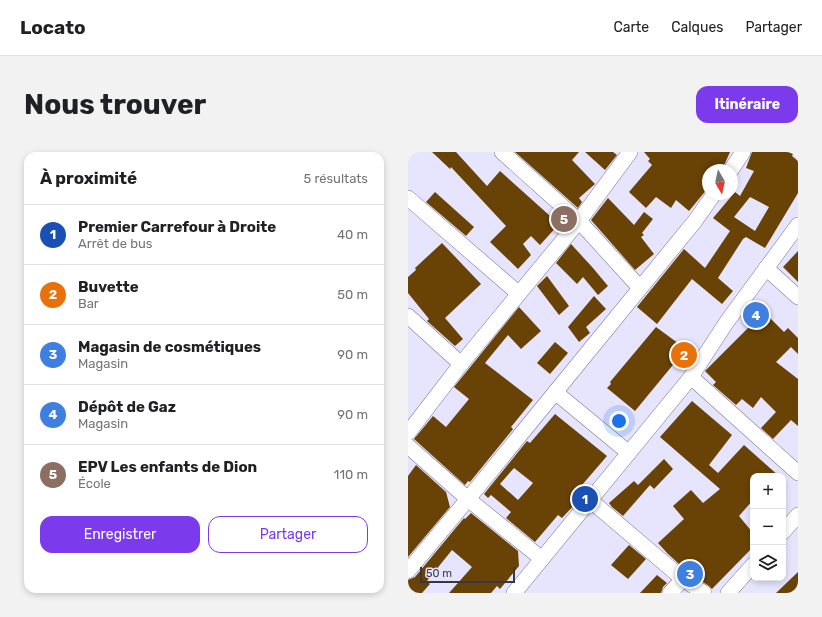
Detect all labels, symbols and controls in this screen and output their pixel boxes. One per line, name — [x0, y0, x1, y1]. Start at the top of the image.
text: Locato — [20, 16, 86, 39]
text: Carte — [613, 19, 649, 36]
text: Calques — [671, 19, 723, 36]
text: Partager — [745, 19, 802, 36]
button: Itinéraire — [696, 86, 798, 123]
text: Nous trouver — [24, 88, 206, 121]
north arrow — [702, 164, 738, 200]
text: À proximité — [40, 168, 137, 188]
text: 5 résultats — [303, 171, 368, 186]
pin: 5 — [551, 204, 577, 234]
text: Premier Carrefour à Droite — [78, 218, 276, 236]
text: 1 — [50, 227, 56, 242]
text: 40 m — [337, 227, 368, 242]
text: Arrêt de bus — [78, 236, 152, 251]
text: Buvette — [78, 278, 139, 296]
text: 2 — [49, 287, 57, 302]
text: 50 m — [337, 287, 368, 302]
text: Bar — [78, 296, 99, 311]
pin: 4 — [743, 300, 769, 330]
text: Magasin de cosmétiques — [78, 338, 261, 356]
pin: 2 — [671, 340, 697, 370]
text: 3 — [49, 347, 57, 362]
text: 90 m — [337, 347, 368, 362]
text: Magasin — [78, 356, 128, 371]
text: Dépôt de Gaz — [78, 398, 176, 416]
text: 4 — [49, 407, 57, 422]
text: 90 m — [337, 407, 368, 422]
your location — [609, 411, 629, 431]
text: Magasin — [78, 416, 128, 431]
text: EPV Les enfants de Dion — [78, 458, 257, 476]
text: 5 — [49, 467, 57, 482]
text: 110 m — [334, 467, 368, 482]
map controls — [750, 473, 786, 581]
button: + — [750, 473, 786, 509]
text: École — [78, 476, 111, 491]
pin: 1 — [572, 484, 598, 514]
button: − — [750, 509, 786, 545]
button: Enregistrer — [40, 516, 200, 553]
button: Partager — [208, 516, 368, 553]
button: layers — [750, 545, 786, 581]
pin: 3 — [677, 559, 703, 589]
scale bar — [420, 565, 515, 584]
text: 50 m — [426, 567, 452, 580]

